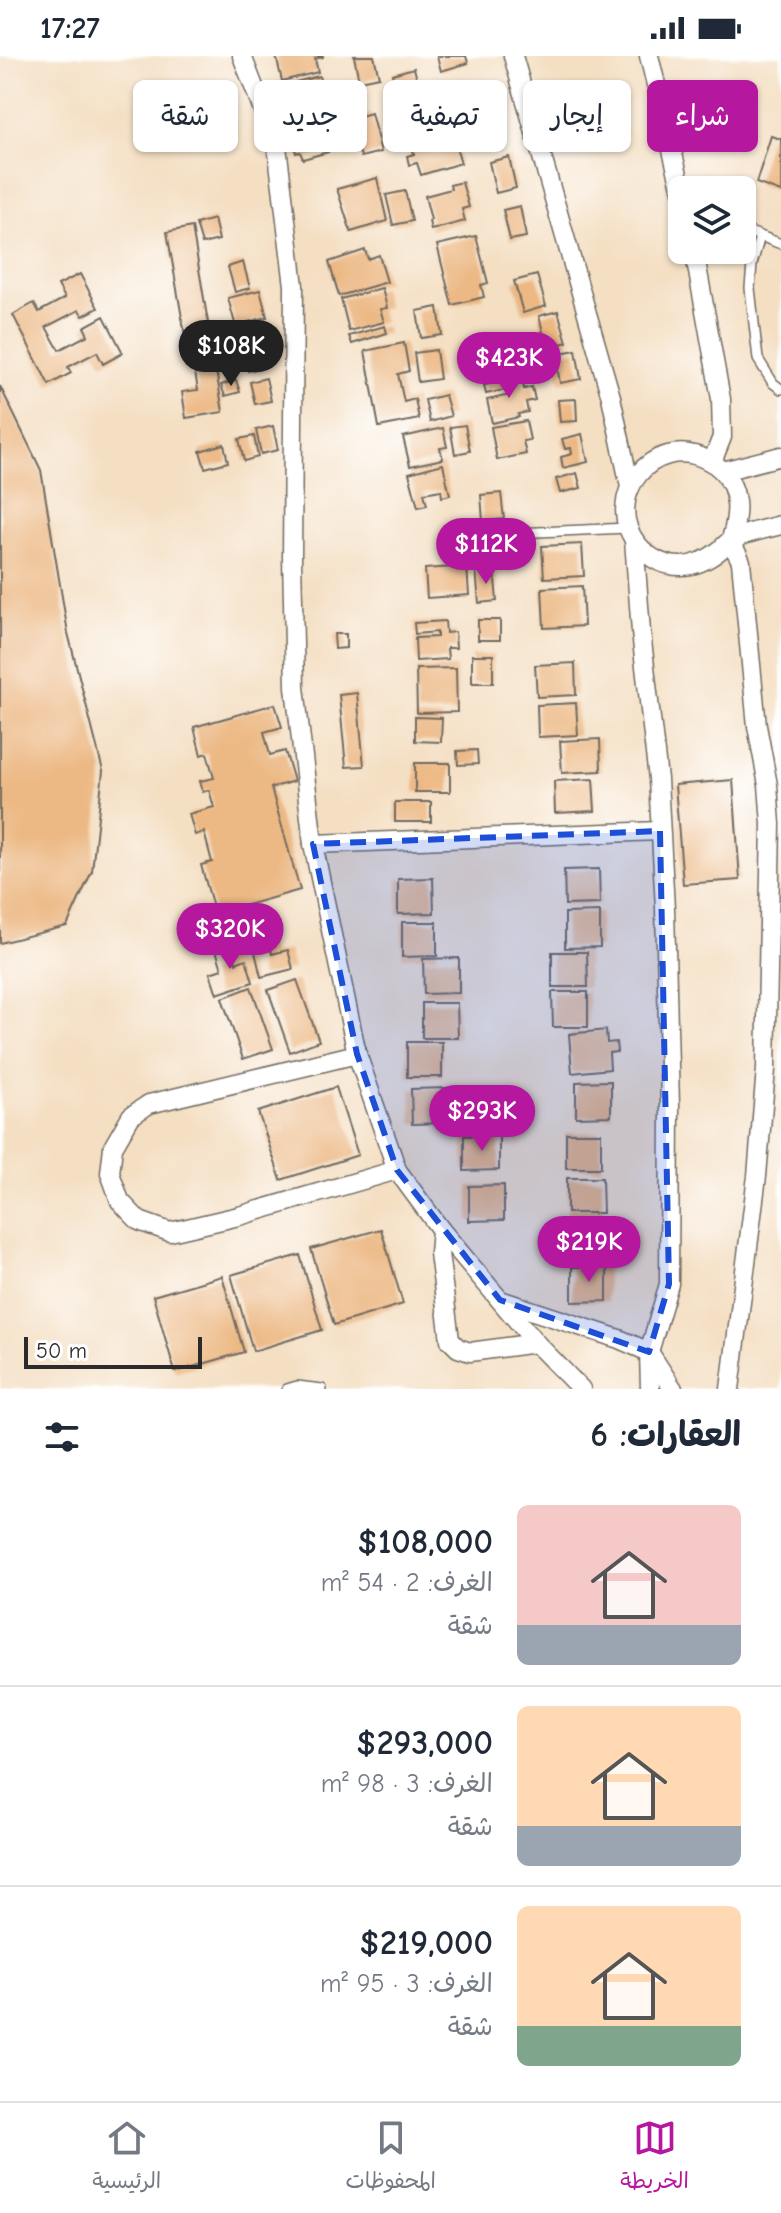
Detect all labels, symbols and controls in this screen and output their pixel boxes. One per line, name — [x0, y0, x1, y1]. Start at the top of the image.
text: 17:27 — [40, 11, 100, 46]
chip: شقة — [133, 80, 238, 152]
chip: جديد — [254, 80, 367, 152]
chip: تصفية — [383, 80, 507, 152]
chip: إيجار — [523, 80, 631, 152]
chip: شراء — [647, 80, 758, 152]
map controls — [668, 176, 756, 264]
button: layers — [668, 176, 756, 264]
pin: $108K — [175, 320, 287, 388]
text: $108K — [197, 331, 265, 361]
pin: $423K — [453, 332, 565, 400]
text: $423K — [475, 343, 543, 373]
pin: $112K — [430, 518, 542, 586]
text: $112K — [454, 529, 518, 559]
pin: $320K — [174, 903, 286, 971]
text: $320K — [195, 914, 265, 944]
pin: $293K — [426, 1085, 538, 1153]
text: $293K — [447, 1096, 517, 1126]
pin: $219K — [533, 1216, 645, 1284]
text: $219K — [555, 1227, 623, 1257]
scale bar — [24, 1333, 202, 1369]
text: 50 m — [36, 1338, 87, 1364]
icon: filters — [40, 1415, 84, 1459]
text: العقارات: 6 — [590, 1415, 741, 1455]
text: $108,000 — [357, 1522, 493, 1562]
icon: home — [581, 1537, 677, 1633]
text: الغرف: 2 · 54 m² — [321, 1568, 493, 1598]
text: شقة — [448, 1611, 493, 1641]
text: $293,000 — [356, 1723, 493, 1763]
icon: home — [581, 1738, 677, 1834]
text: الغرف: 3 · 98 m² — [321, 1769, 493, 1799]
text: شقة — [448, 1812, 493, 1842]
text: $219,000 — [360, 1923, 493, 1963]
icon: home — [581, 1938, 677, 2034]
text: الغرف: 3 · 95 m² — [320, 1969, 493, 1999]
text: شقة — [448, 2012, 493, 2042]
tab: الرئيسية — [92, 2116, 161, 2200]
tab: المحفوظات — [345, 2116, 436, 2200]
tab: الخريطة — [620, 2116, 689, 2200]

